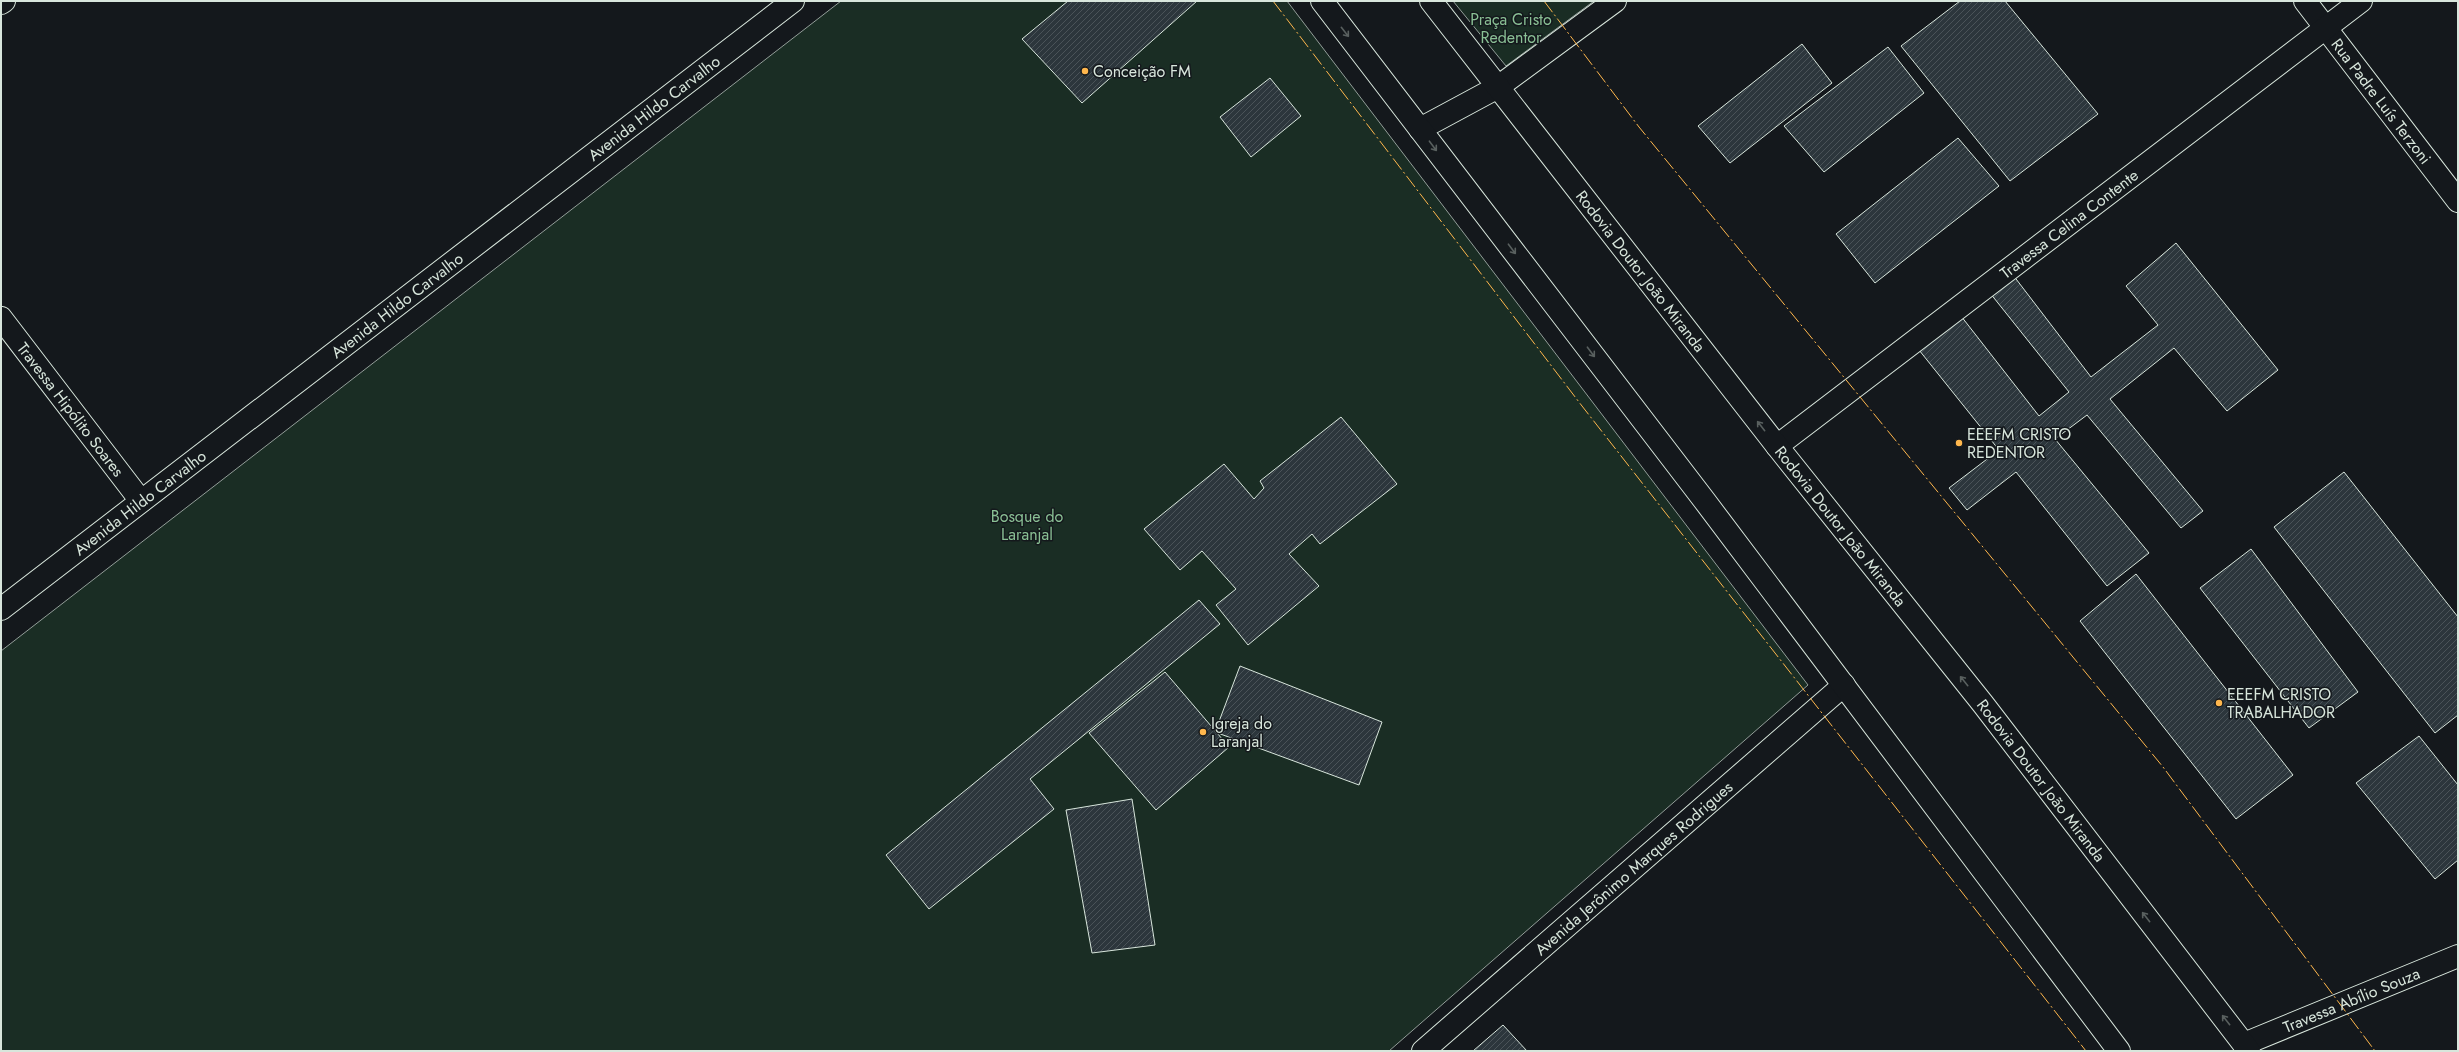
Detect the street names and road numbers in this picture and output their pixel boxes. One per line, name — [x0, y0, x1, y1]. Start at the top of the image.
street label: Rua Padre Luís Terzoni — [2326, 33, 2437, 169]
street label: Avenida Hildo Carvalho — [583, 49, 725, 166]
street label: Travessa Celina Contente — [1995, 163, 2143, 284]
street label: Rodovia Doutor João Miranda — [1571, 185, 1711, 357]
street label: Avenida Hildo Carvalho — [326, 247, 468, 363]
street label: Travessa Hipólito Soares — [12, 337, 130, 481]
street label: Rodovia Doutor João Miranda — [1770, 441, 1912, 611]
street label: Avenida Hildo Carvalho — [69, 444, 211, 561]
street label: Rodovia Doutor João Miranda — [1972, 694, 2111, 866]
street label: Avenida Jerônimo Marques Rodrigues — [1530, 775, 1738, 960]
street label: Travessa Abílio Souza — [2279, 961, 2423, 1038]

